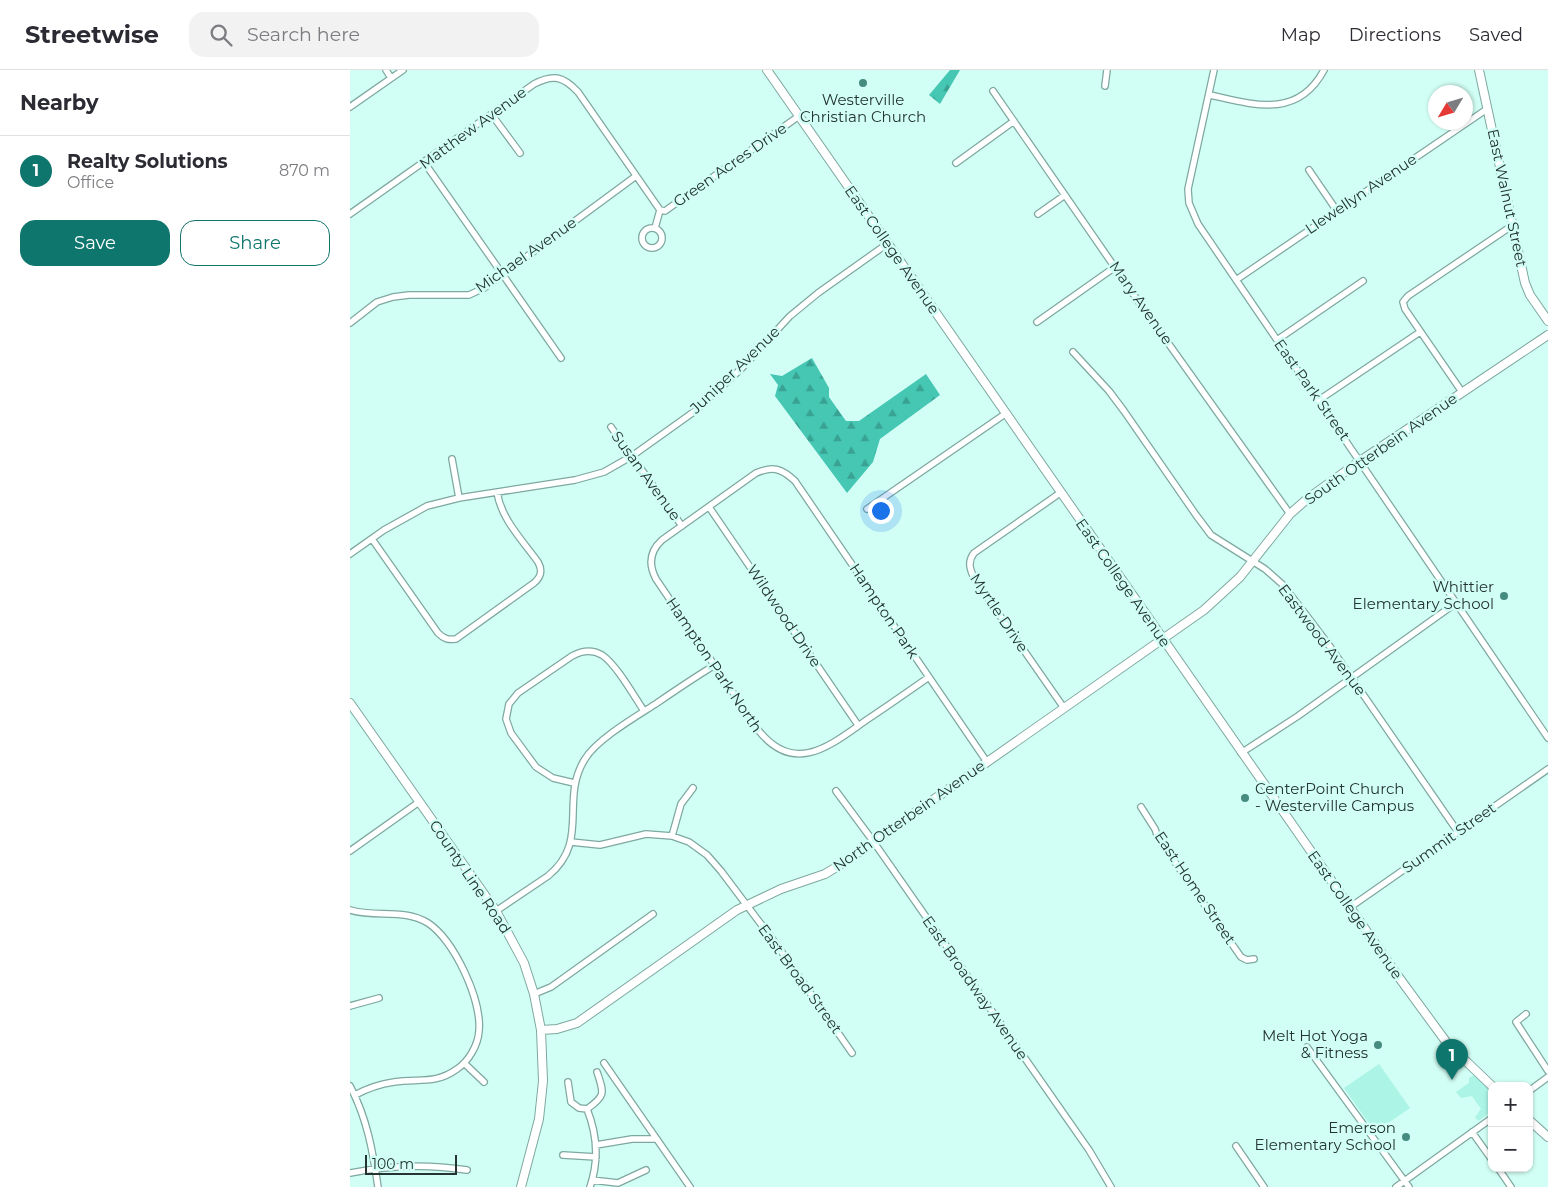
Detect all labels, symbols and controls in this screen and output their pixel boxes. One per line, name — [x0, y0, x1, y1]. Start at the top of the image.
search box — [189, 12, 539, 57]
text: Streetwise — [25, 20, 159, 49]
icon: search — [207, 21, 235, 49]
text: Search here — [247, 23, 360, 46]
text: Map — [1281, 24, 1321, 46]
text: Directions — [1349, 24, 1441, 46]
text: Saved — [1469, 24, 1523, 46]
marker: Westerville Christian Church — [857, 77, 869, 89]
street label: Matthew Avenue — [415, 82, 530, 173]
north arrow — [1428, 85, 1473, 130]
text: Nearby — [20, 90, 99, 115]
place label: Westerville Christian Church — [800, 90, 926, 126]
street label: Green Acres Drive — [669, 118, 790, 211]
street label: East Walnut Street — [1484, 127, 1531, 269]
street label: Llewellyn Avenue — [1301, 149, 1420, 238]
text: Realty Solutions — [67, 150, 228, 173]
text: 1 — [33, 161, 39, 180]
text: 870 m — [279, 161, 330, 180]
text: Office — [67, 173, 114, 192]
street label: East College Avenue — [841, 182, 944, 318]
street label: Michael Avenue — [471, 213, 580, 297]
button: Save — [20, 220, 170, 266]
button: Share — [180, 220, 330, 266]
street label: Mary Avenue — [1106, 257, 1177, 348]
street label: Juniper Avenue — [685, 322, 784, 418]
street label: East Park Street — [1270, 335, 1355, 444]
street label: South Otterbein Avenue — [1301, 389, 1461, 509]
street label: Susan Avenue — [608, 427, 685, 524]
your location — [868, 498, 894, 524]
street label: East College Avenue — [1072, 515, 1175, 651]
street label: Hampton Park — [846, 560, 923, 662]
street label: Wildwood Drive — [743, 561, 826, 671]
street label: Myrtle Drive — [966, 570, 1033, 656]
place label: Whittier Elementary School — [1353, 577, 1494, 613]
street label: Eastwood Avenue — [1274, 580, 1370, 699]
marker: Whittier Elementary School — [1498, 590, 1510, 602]
street label: Hampton Park North — [662, 594, 767, 736]
street label: North Otterbein Avenue — [829, 756, 988, 875]
place label: CenterPoint Church - Westerville Campus — [1255, 779, 1414, 815]
marker: CenterPoint Church - Westerville Campus — [1239, 792, 1251, 804]
street label: Summit Street — [1398, 798, 1499, 877]
street label: County Line Road — [425, 816, 515, 937]
street label: East Home Street — [1151, 828, 1240, 948]
street label: East College Avenue — [1304, 847, 1407, 983]
street label: East Broadway Avenue — [918, 912, 1032, 1064]
street label: East Broad Street — [754, 920, 847, 1037]
place label: Melt Hot Yoga & Fitness — [1262, 1026, 1368, 1062]
marker: Melt Hot Yoga & Fitness — [1372, 1039, 1384, 1051]
pin: 1 — [1436, 1039, 1468, 1080]
map controls — [1488, 1082, 1533, 1172]
button: + — [1488, 1082, 1533, 1127]
place label: Emerson Elementary School — [1255, 1118, 1396, 1154]
button: − — [1488, 1127, 1533, 1172]
marker: Emerson Elementary School — [1400, 1131, 1412, 1143]
scale bar — [365, 1152, 458, 1175]
text: 100 m — [372, 1155, 414, 1173]

